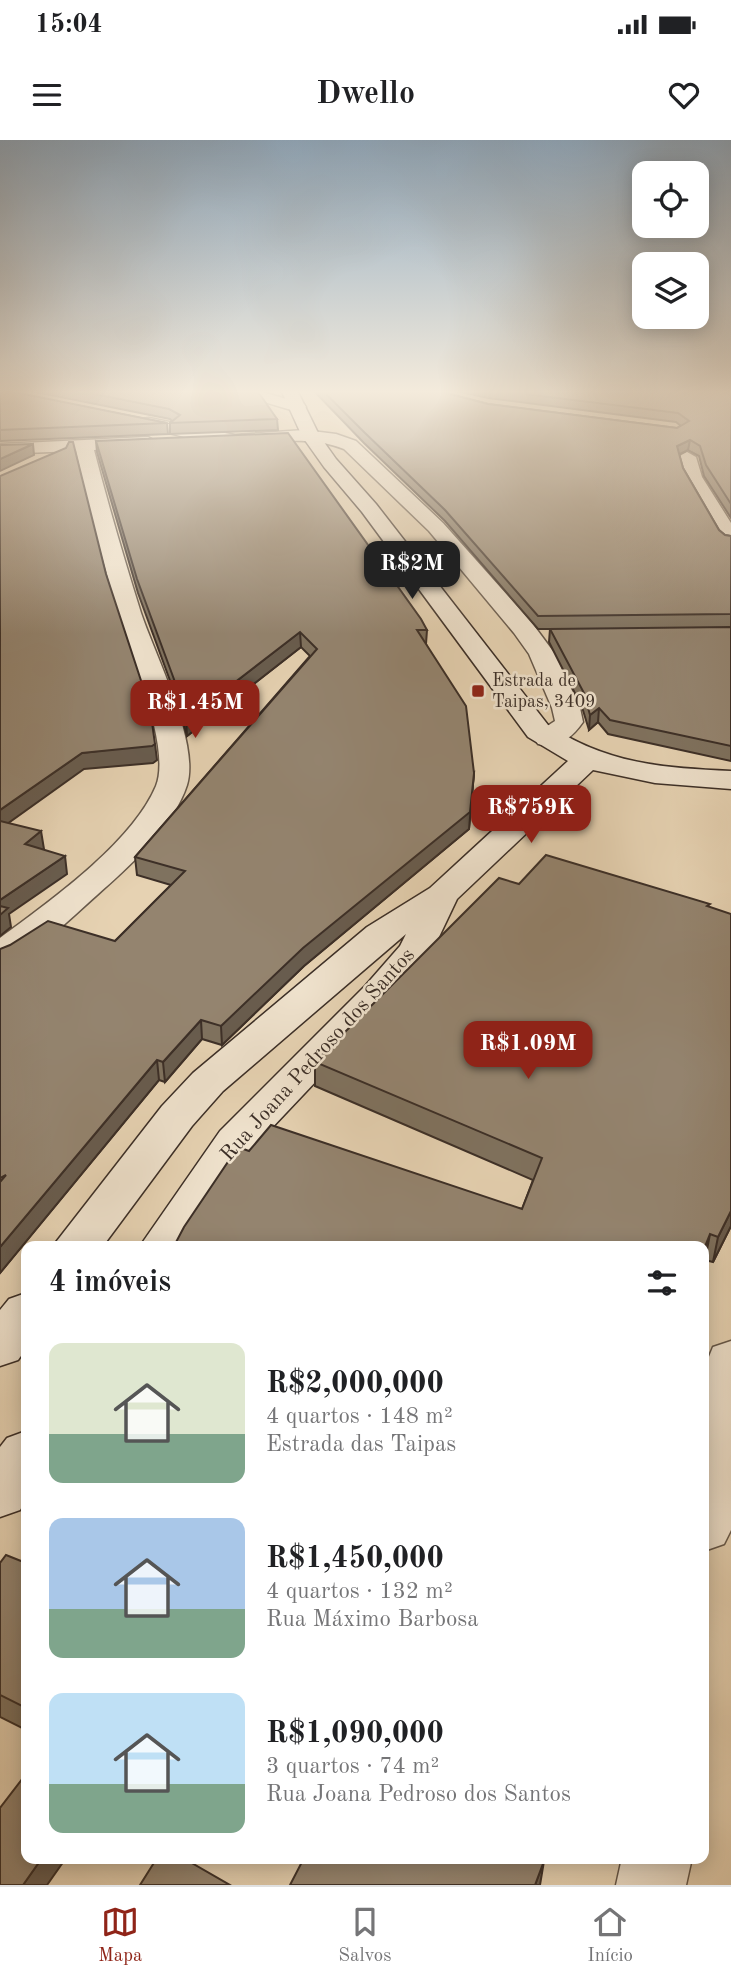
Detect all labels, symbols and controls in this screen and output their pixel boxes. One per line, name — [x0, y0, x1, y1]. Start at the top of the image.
text: 15:04 — [35, 12, 103, 38]
icon: menu — [28, 76, 66, 114]
icon: heart — [665, 76, 703, 114]
text: Dwello — [316, 79, 415, 111]
map controls — [632, 161, 709, 329]
button: locate — [632, 161, 709, 238]
button: layers — [632, 252, 709, 329]
pin: R$2M — [371, 542, 453, 601]
text: R$2M — [380, 552, 444, 575]
place label: Estrada de Taipas, 3409 — [492, 672, 596, 711]
pin: R$1.45M — [130, 680, 260, 740]
marker: Estrada de Taipas, 3409 — [470, 683, 486, 699]
text: R$1.45M — [146, 691, 244, 714]
pin: R$759K — [474, 786, 588, 845]
text: R$759K — [487, 796, 575, 819]
street label: Rua Joana Pedroso dos Santos — [217, 945, 419, 1165]
pin: R$1.09M — [463, 1021, 593, 1081]
text: R$1.09M — [479, 1032, 577, 1055]
icon: filters — [643, 1264, 681, 1302]
text: 4 imóveis — [49, 1268, 171, 1298]
text: R$2,000,000 — [266, 1369, 444, 1399]
icon: home — [105, 1371, 189, 1455]
text: 4 quartos · 148 m² — [266, 1405, 453, 1428]
text: Estrada das Taipas — [266, 1433, 456, 1456]
text: R$1,450,000 — [266, 1544, 444, 1574]
icon: home — [105, 1546, 189, 1630]
text: 4 quartos · 132 m² — [266, 1580, 453, 1603]
text: Rua Máximo Barbosa — [266, 1608, 479, 1631]
text: R$1,090,000 — [266, 1719, 444, 1749]
icon: home — [105, 1721, 189, 1805]
text: 3 quartos · 74 m² — [266, 1755, 439, 1778]
text: Rua Joana Pedroso dos Santos — [266, 1783, 571, 1806]
tab: Mapa — [98, 1903, 142, 1968]
tab: Salvos — [338, 1903, 391, 1968]
tab: Início — [587, 1903, 633, 1968]

